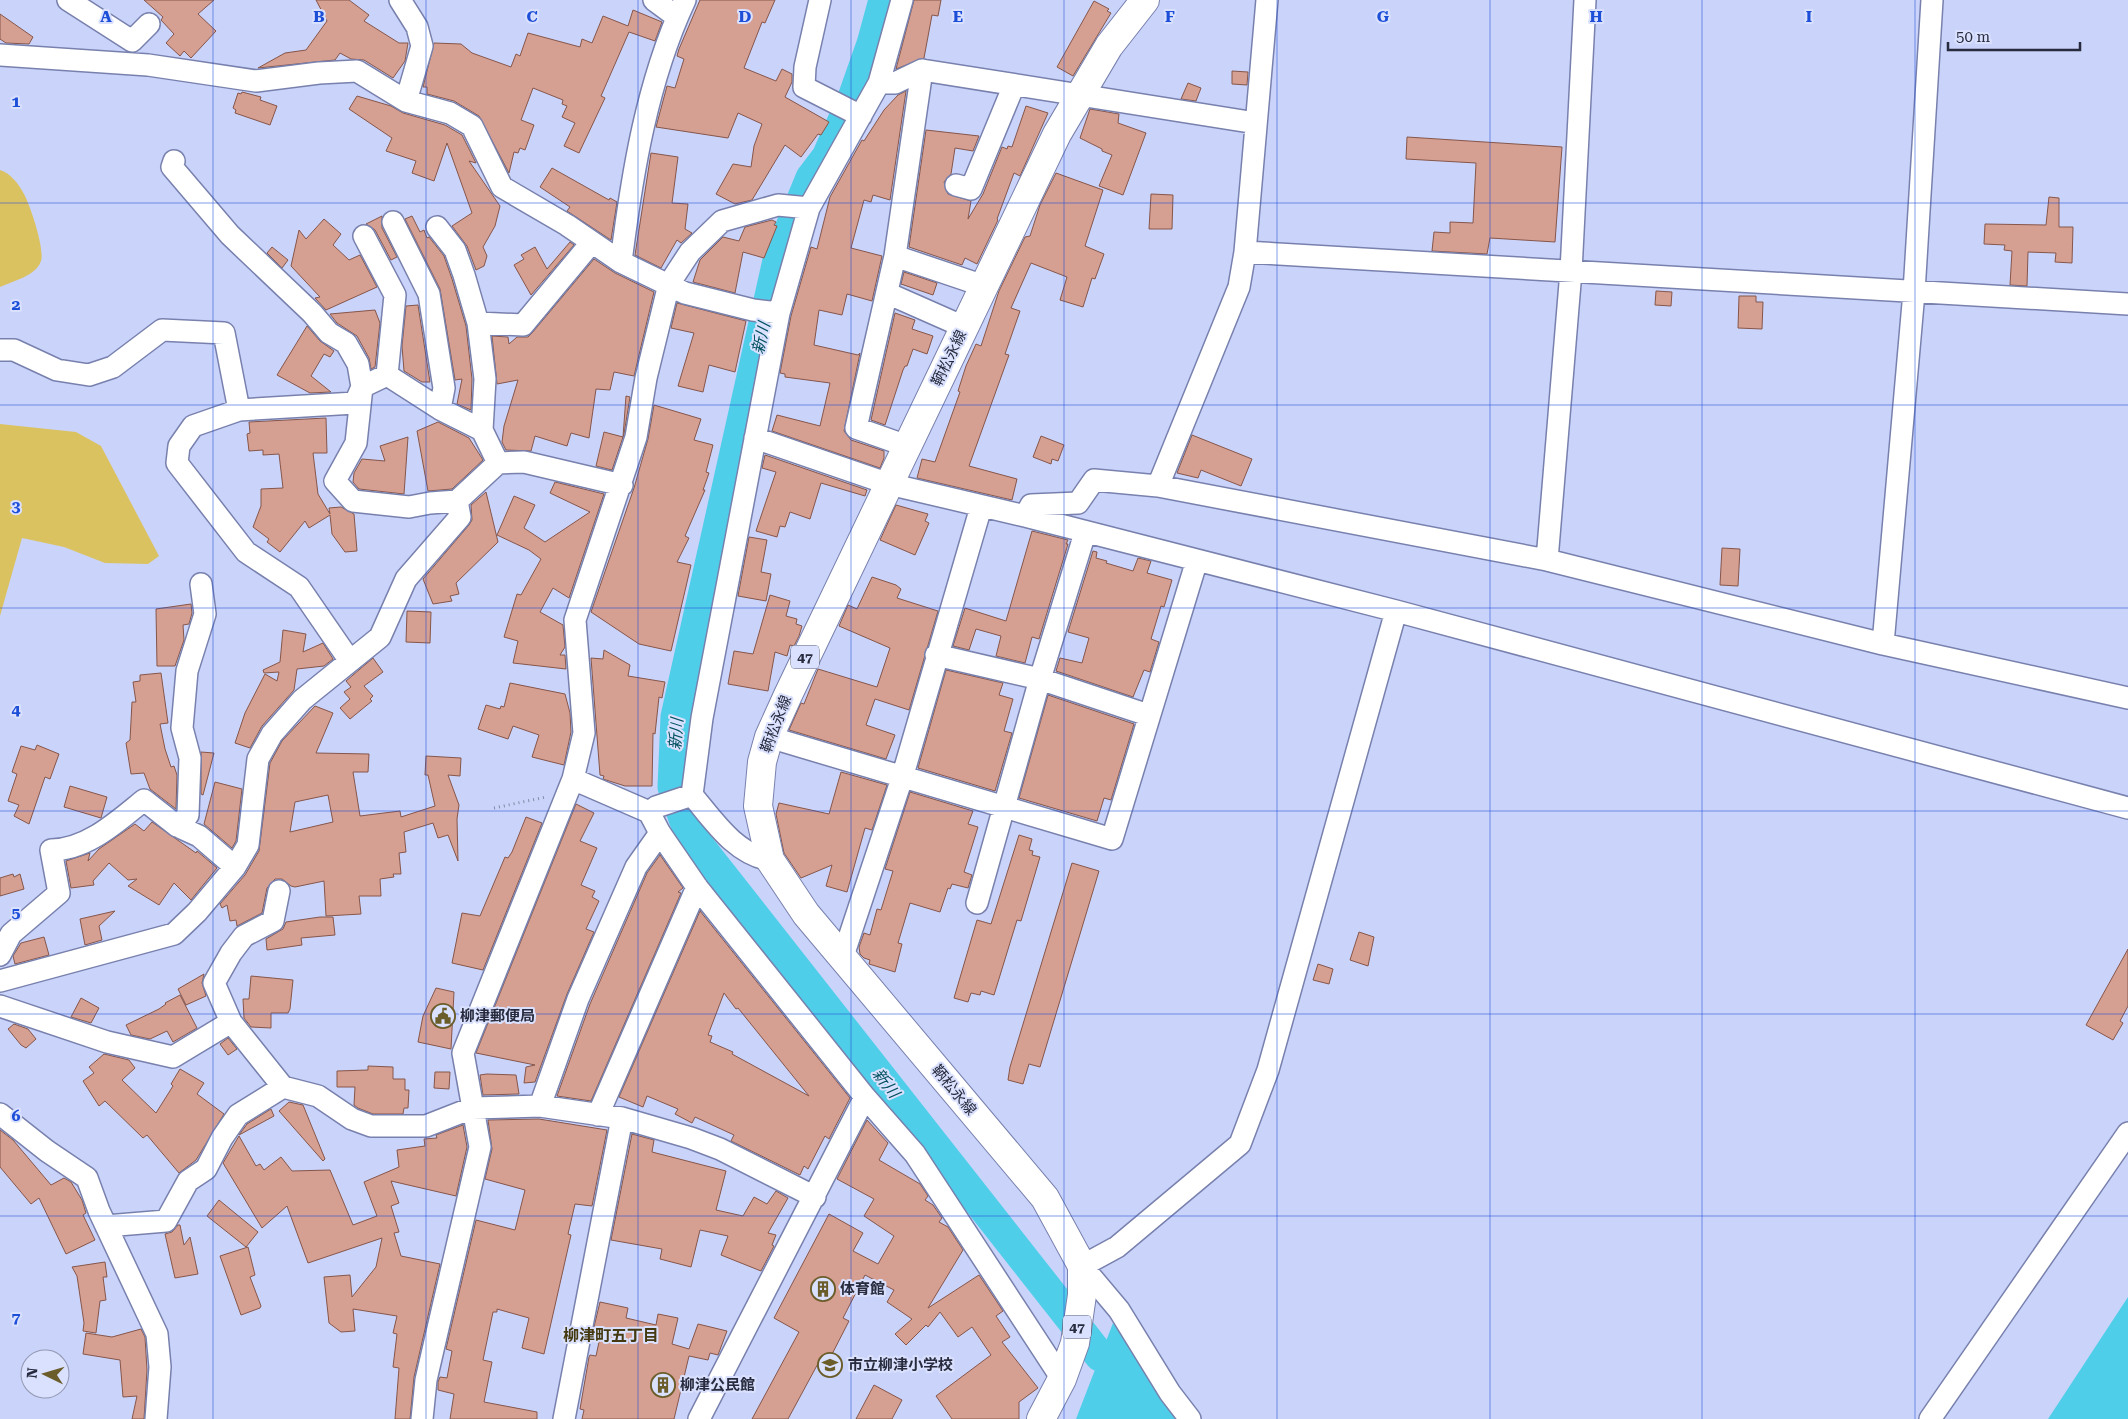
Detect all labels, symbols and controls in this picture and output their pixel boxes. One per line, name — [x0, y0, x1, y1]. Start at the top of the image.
text: A — [100, 7, 112, 26]
text: B — [313, 7, 325, 26]
text: C — [526, 7, 538, 26]
text: D — [739, 7, 752, 26]
text: E — [953, 7, 963, 26]
text: F — [1165, 7, 1175, 26]
text: G — [1377, 7, 1390, 26]
text: H — [1589, 7, 1603, 26]
text: I — [1806, 7, 1812, 26]
scale bar — [1948, 20, 2080, 52]
text: 50 m — [1956, 28, 1991, 46]
text: 1 — [12, 92, 21, 111]
text: 2 — [12, 295, 21, 314]
water label: 新川 — [748, 318, 774, 356]
street label: 鞆松永線 — [928, 327, 970, 389]
text: 3 — [12, 497, 21, 516]
road number: 47 — [791, 646, 819, 669]
street label: 鞆松永線 — [757, 693, 795, 755]
text: 4 — [12, 700, 21, 719]
water label: 新川 — [665, 715, 687, 751]
text: 5 — [12, 903, 21, 922]
public building icon: 柳津郵便局 — [430, 1003, 456, 1029]
place label: 柳津郵便局 — [460, 1007, 535, 1025]
street label: 鞆松永線 — [928, 1061, 980, 1119]
water label: 新川 — [869, 1065, 905, 1103]
text: 6 — [12, 1106, 21, 1125]
building icon: 体育館 — [810, 1276, 836, 1302]
place label: 体育館 — [840, 1280, 885, 1298]
text: 7 — [12, 1308, 21, 1327]
road number: 47 — [1063, 1315, 1091, 1338]
district label: 柳津町五丁目 — [563, 1326, 659, 1345]
north arrow — [20, 1349, 70, 1399]
school or university icon: 市立柳津小学校 — [817, 1352, 843, 1378]
place label: 市立柳津小学校 — [848, 1356, 953, 1374]
text: N — [24, 1367, 41, 1379]
building icon: 柳津公民館 — [650, 1372, 676, 1398]
place label: 柳津公民館 — [680, 1376, 755, 1394]

